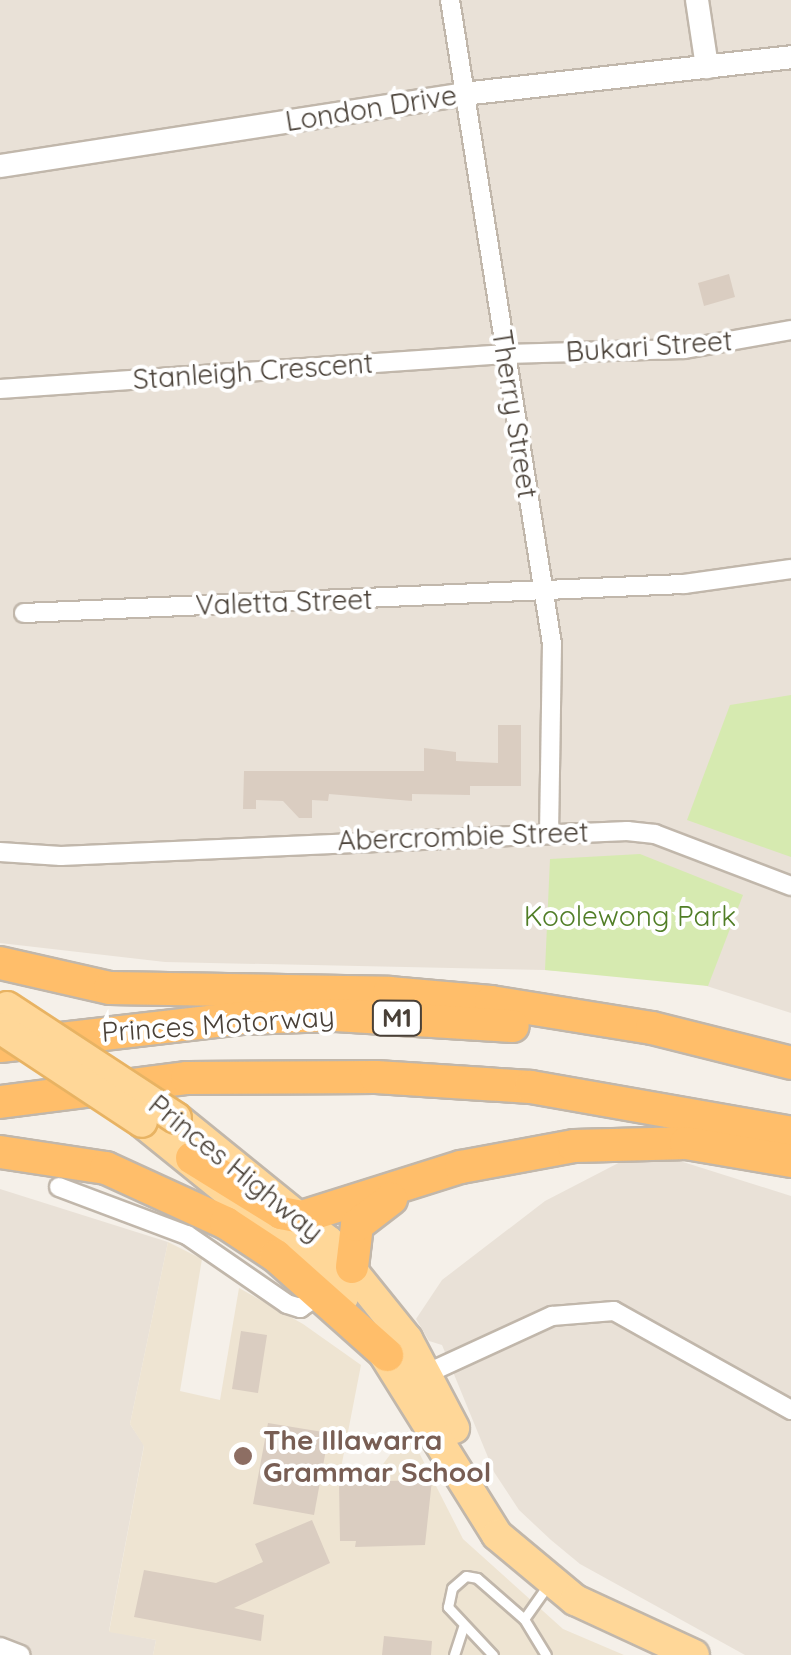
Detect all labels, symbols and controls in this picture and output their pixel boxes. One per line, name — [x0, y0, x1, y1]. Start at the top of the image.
street label: London Drive — [283, 78, 459, 138]
street label: Bukari Street — [565, 323, 733, 369]
street label: Therry Street — [485, 327, 545, 501]
street label: Stanleigh Crescent — [132, 346, 374, 396]
street label: Valetta Street — [195, 582, 373, 622]
street label: Abercrombie Street — [337, 815, 589, 857]
park label: Koolewong Park — [524, 899, 736, 933]
road number: M1 — [370, 998, 424, 1038]
street label: Princes Motorway — [100, 999, 336, 1049]
street label: Princes Highway — [142, 1088, 330, 1248]
place label: The Illawarra Grammar School — [263, 1423, 491, 1489]
marker: The Illawarra Grammar School — [232, 1445, 254, 1467]

